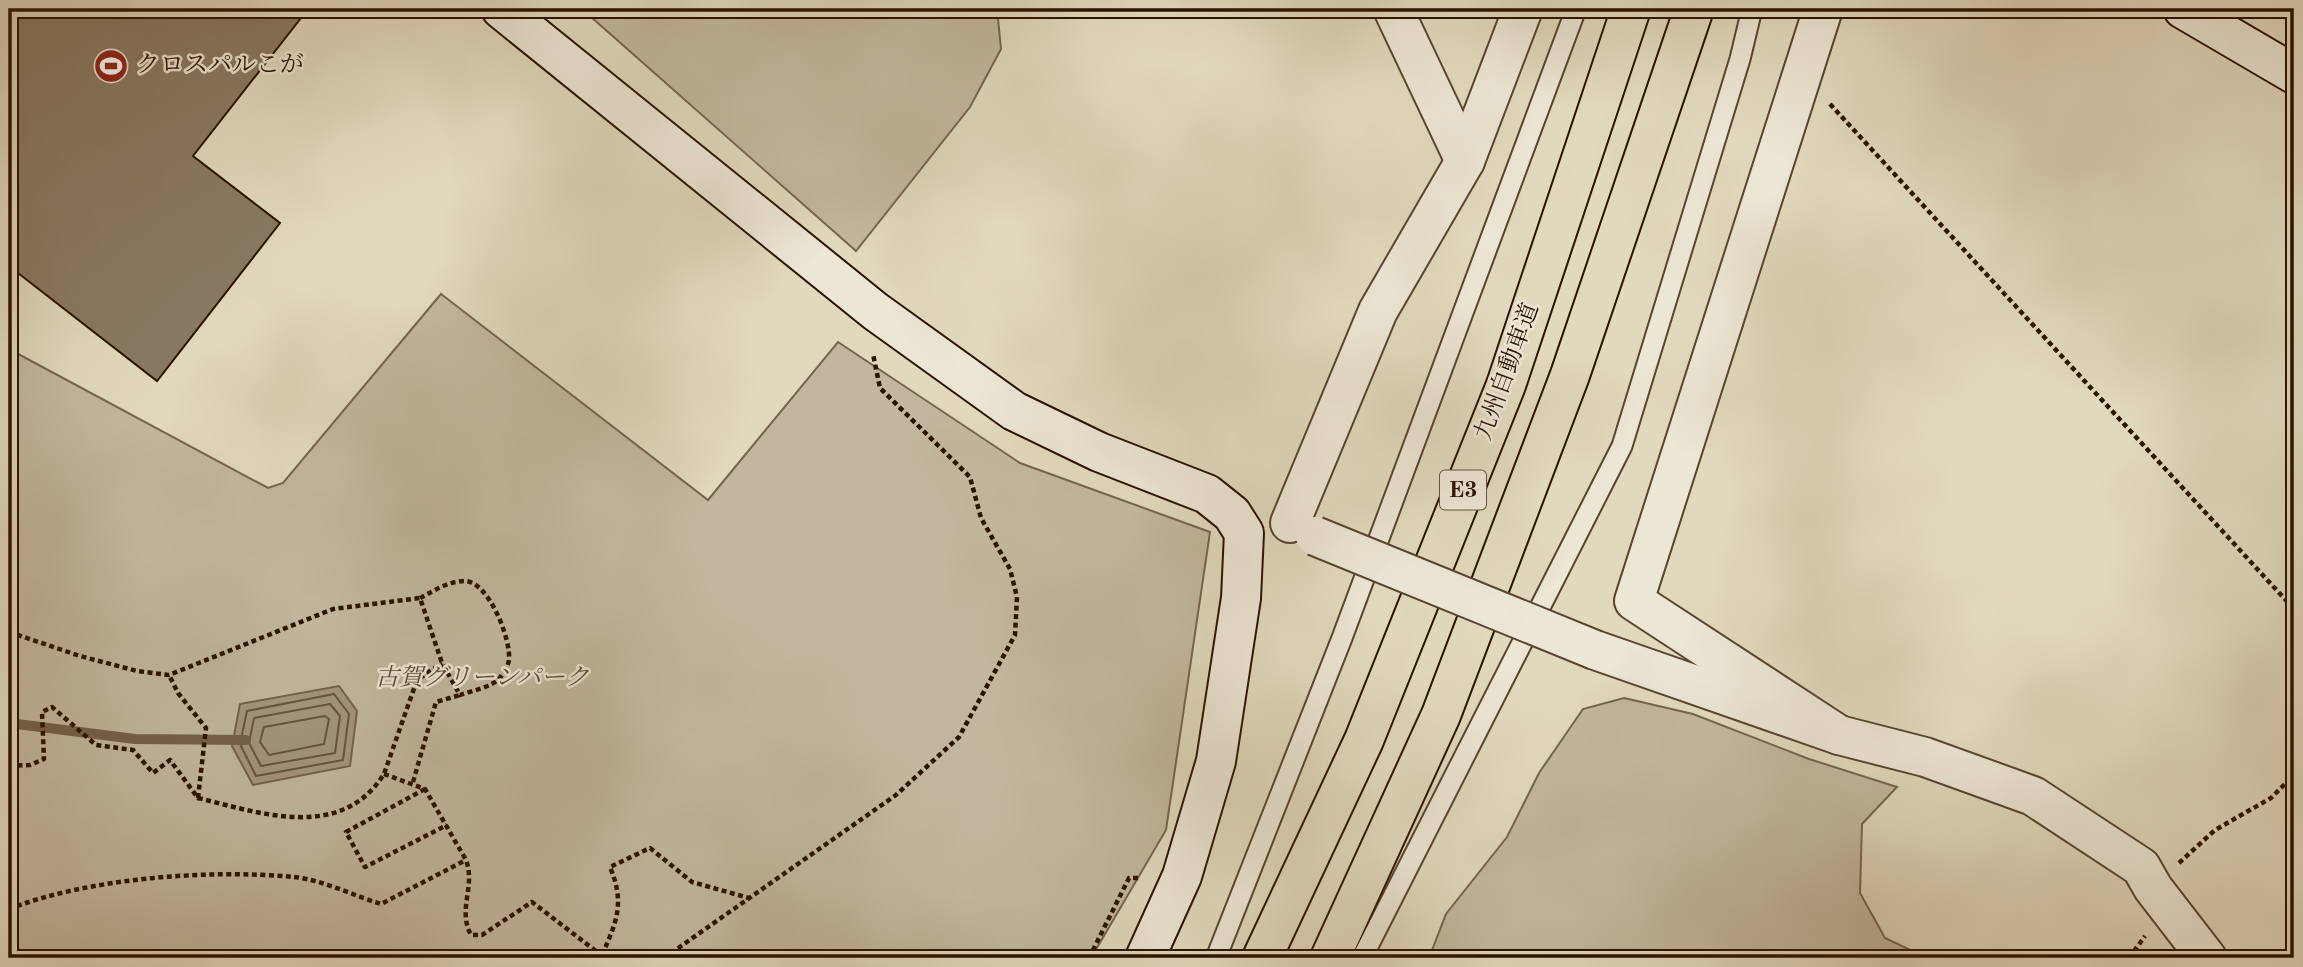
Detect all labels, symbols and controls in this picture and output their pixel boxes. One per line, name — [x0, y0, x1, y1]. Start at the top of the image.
sports icon: クロスパルこが — [92, 47, 130, 85]
place label: クロスパルこが — [136, 53, 304, 78]
street label: 九州自動車道 — [1469, 299, 1544, 444]
road number: E3 — [1440, 470, 1486, 510]
park label: 古賀グリーンパーク — [375, 664, 589, 691]

